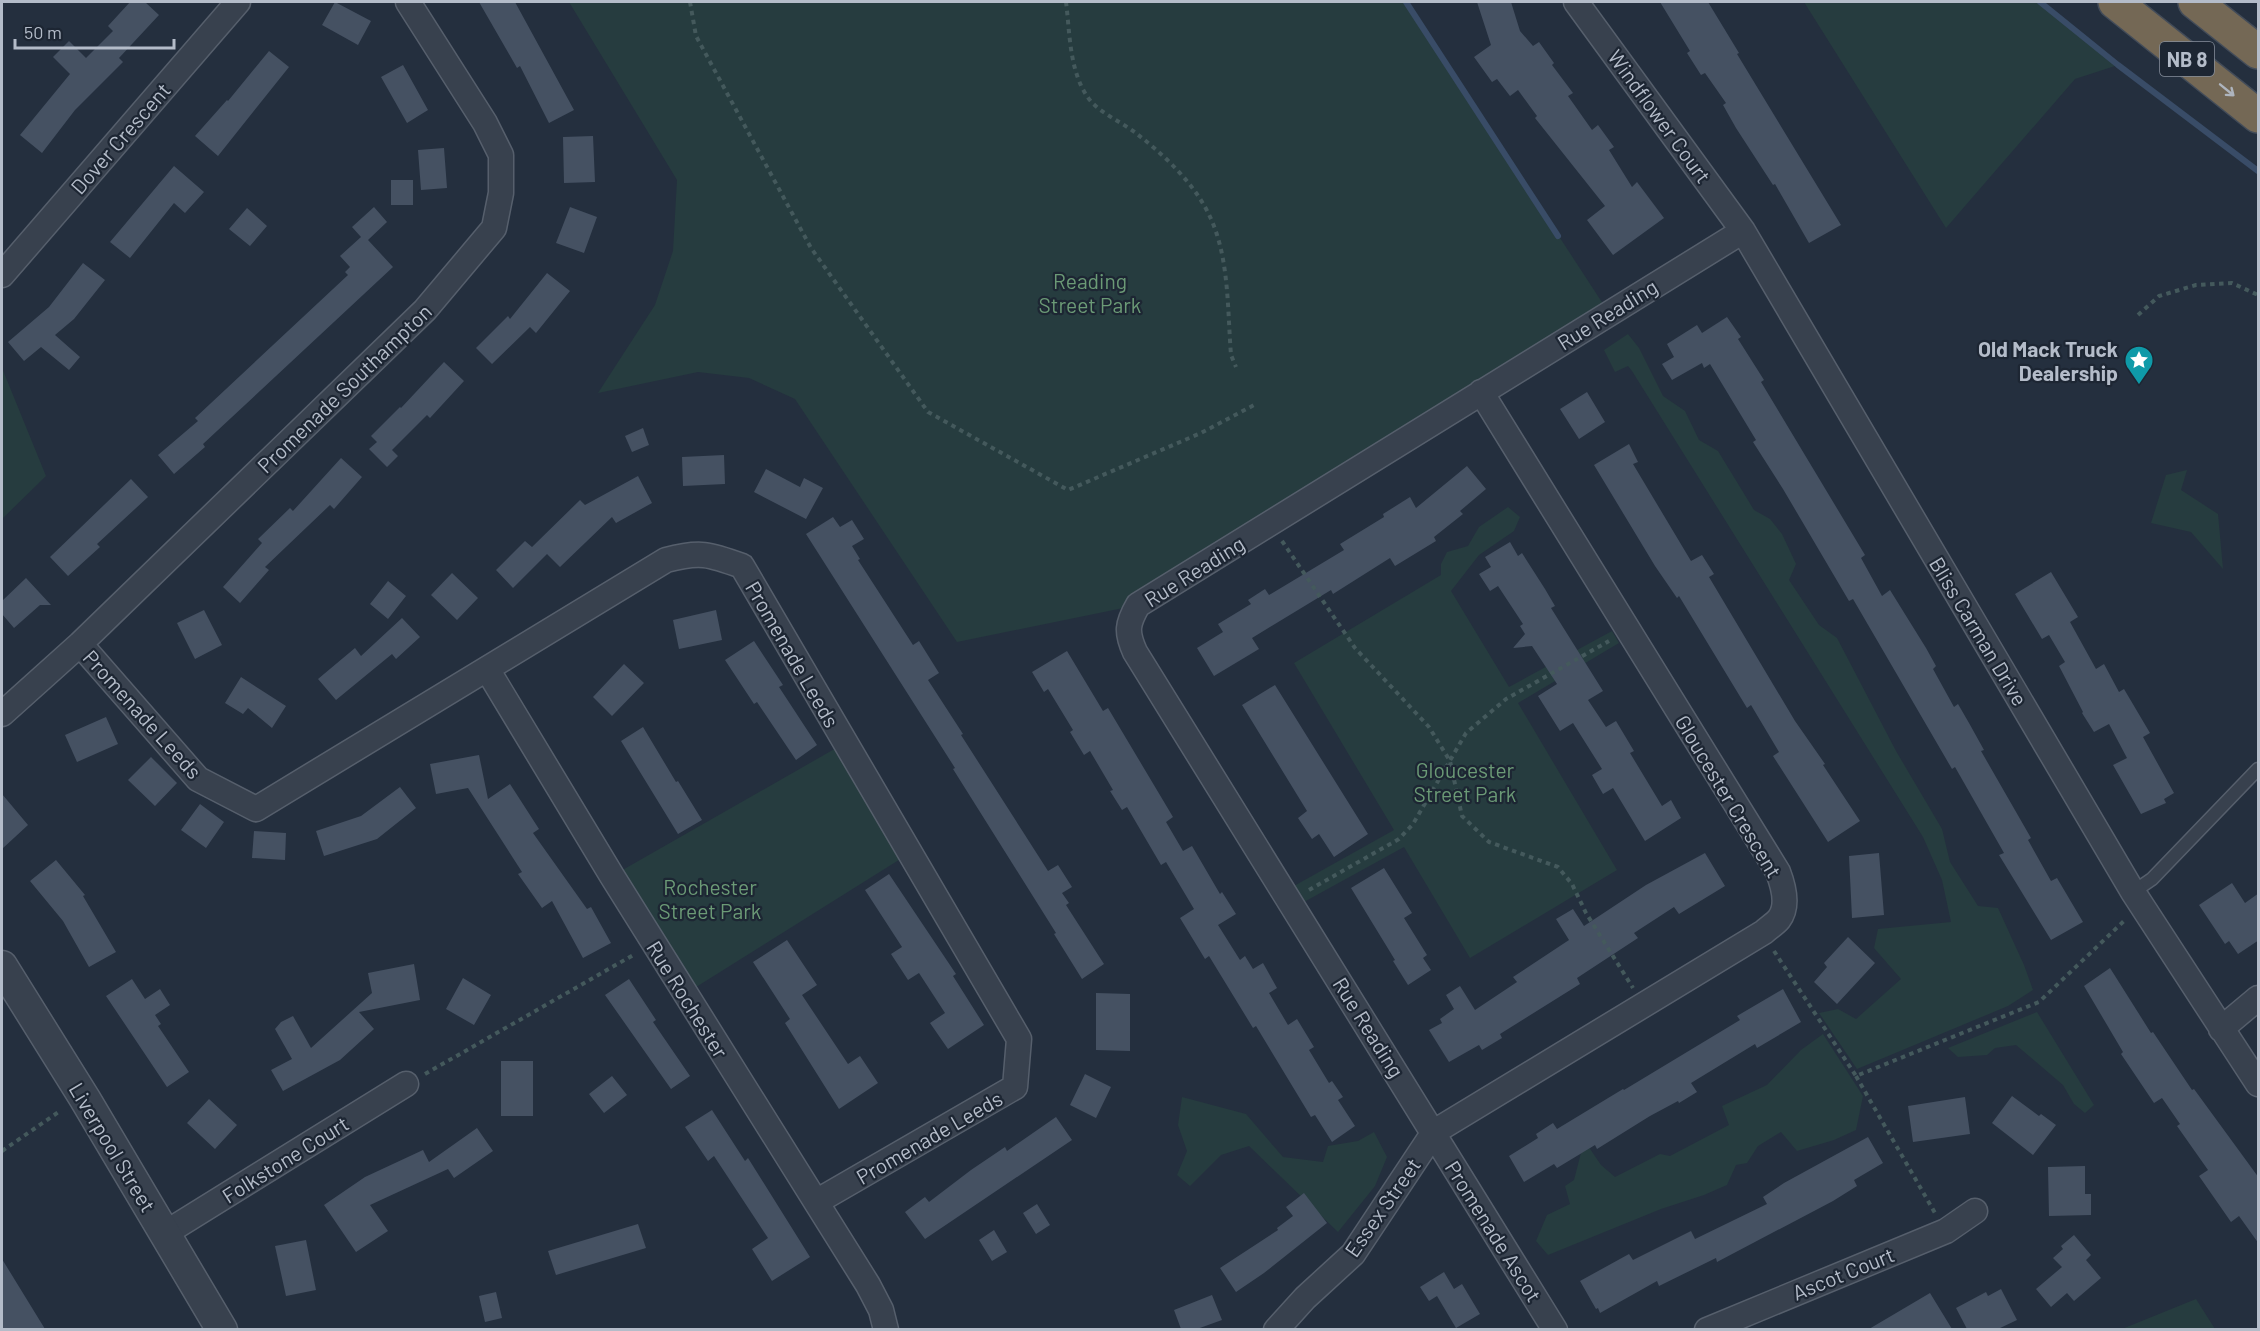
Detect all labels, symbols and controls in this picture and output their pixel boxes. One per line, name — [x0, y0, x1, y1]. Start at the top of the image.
scale bar — [15, 12, 174, 50]
text: 50 m — [24, 21, 62, 43]
road number: NB 8 — [2160, 42, 2214, 76]
street label: Windflower Court — [1603, 45, 1717, 187]
street label: Dover Crescent — [65, 77, 175, 199]
one-way arrow — [2219, 84, 2235, 97]
park label: Reading Street Park — [1039, 268, 1141, 317]
street label: Rue Reading — [1552, 273, 1662, 355]
street label: Promenade Southampton — [252, 298, 436, 478]
place label: Old Mack Truck Dealership — [1978, 336, 2118, 385]
place icon: Old Mack Truck Dealership — [2123, 344, 2155, 386]
street label: Rue Reading — [1139, 530, 1249, 612]
street label: Bliss Carman Drive — [1925, 552, 2033, 710]
street label: Promenade Leeds — [741, 576, 845, 732]
street label: Promenade Leeds — [79, 644, 207, 784]
street label: Gloucester Crescent — [1671, 710, 1787, 882]
park label: Gloucester Street Park — [1414, 757, 1516, 806]
park label: Rochester Street Park — [659, 874, 761, 923]
street label: Rue Rochester — [642, 936, 734, 1062]
street label: Rue Reading — [1328, 972, 1410, 1082]
street label: Liverpool Street — [65, 1078, 161, 1216]
street label: Promenade Leeds — [851, 1085, 1007, 1189]
street label: Folkstone Court — [217, 1110, 353, 1208]
street label: Essex Street — [1339, 1153, 1425, 1261]
street label: Promenade Ascot — [1441, 1156, 1547, 1306]
street label: Ascot Court — [1788, 1241, 1898, 1305]

